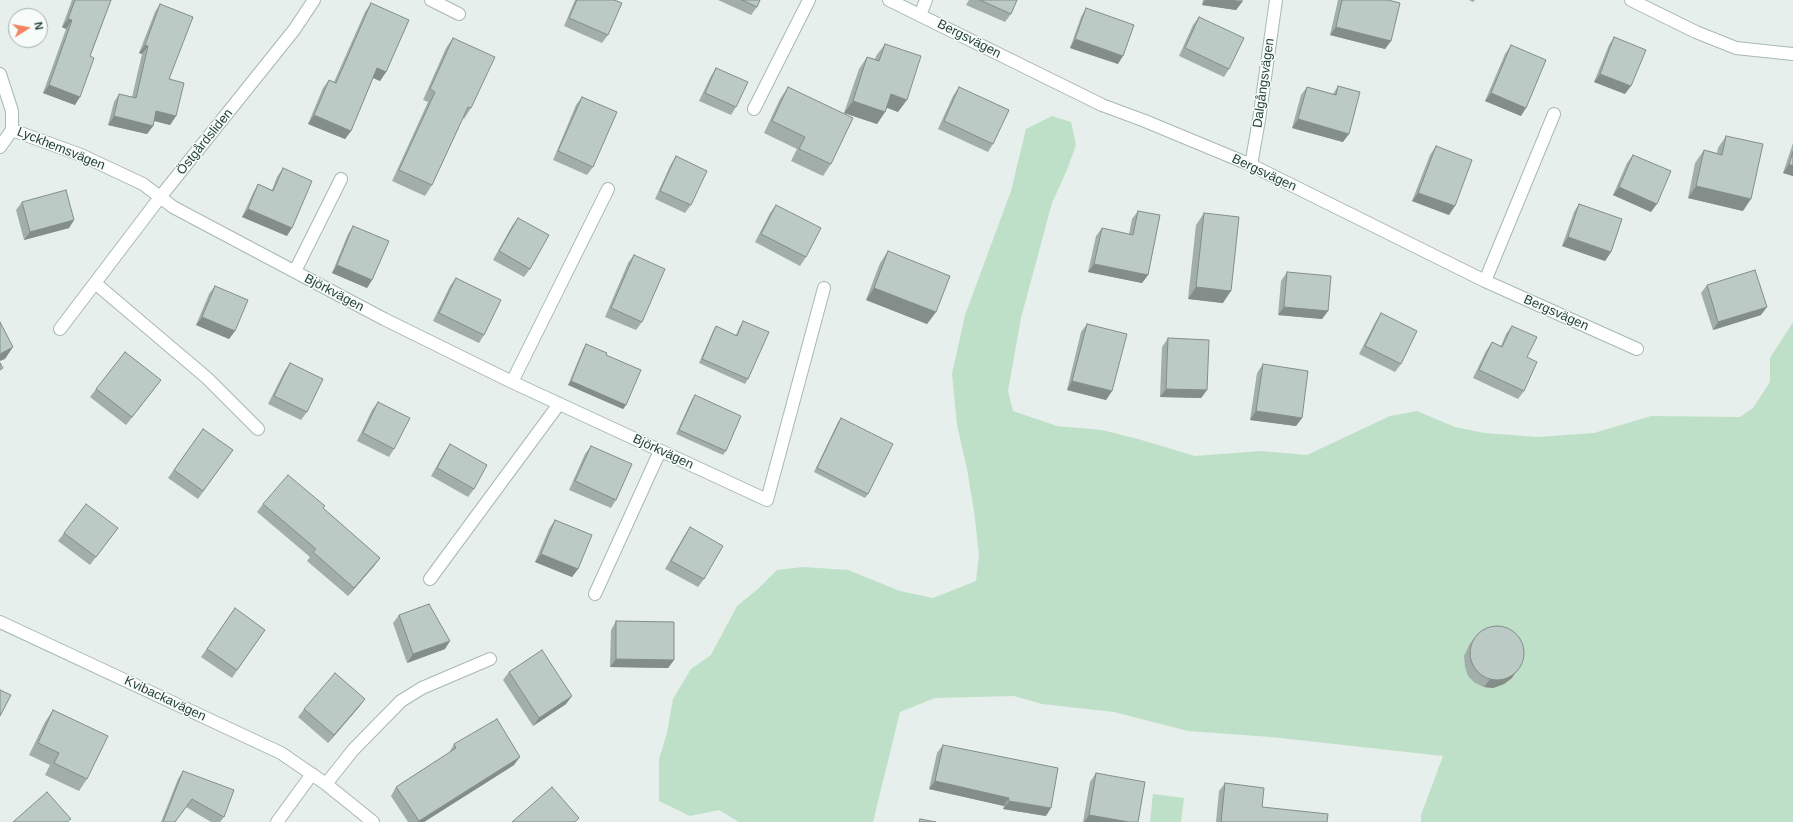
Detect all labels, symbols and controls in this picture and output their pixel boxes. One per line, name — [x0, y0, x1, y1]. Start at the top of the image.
north arrow — [8, 8, 48, 48]
street label: Bergsvägen — [935, 16, 1003, 62]
text: N — [32, 21, 45, 31]
street label: Dalgångsvägen — [1250, 37, 1278, 129]
street label: Östgårdsliden — [174, 106, 236, 178]
street label: Lyckhemsvägen — [15, 124, 107, 174]
street label: Bergsvägen — [1229, 151, 1299, 195]
street label: Björkvägen — [302, 271, 366, 315]
street label: Bergsvägen — [1521, 292, 1591, 334]
street label: Björkvägen — [630, 431, 696, 473]
street label: Kvibackavägen — [122, 673, 208, 725]

